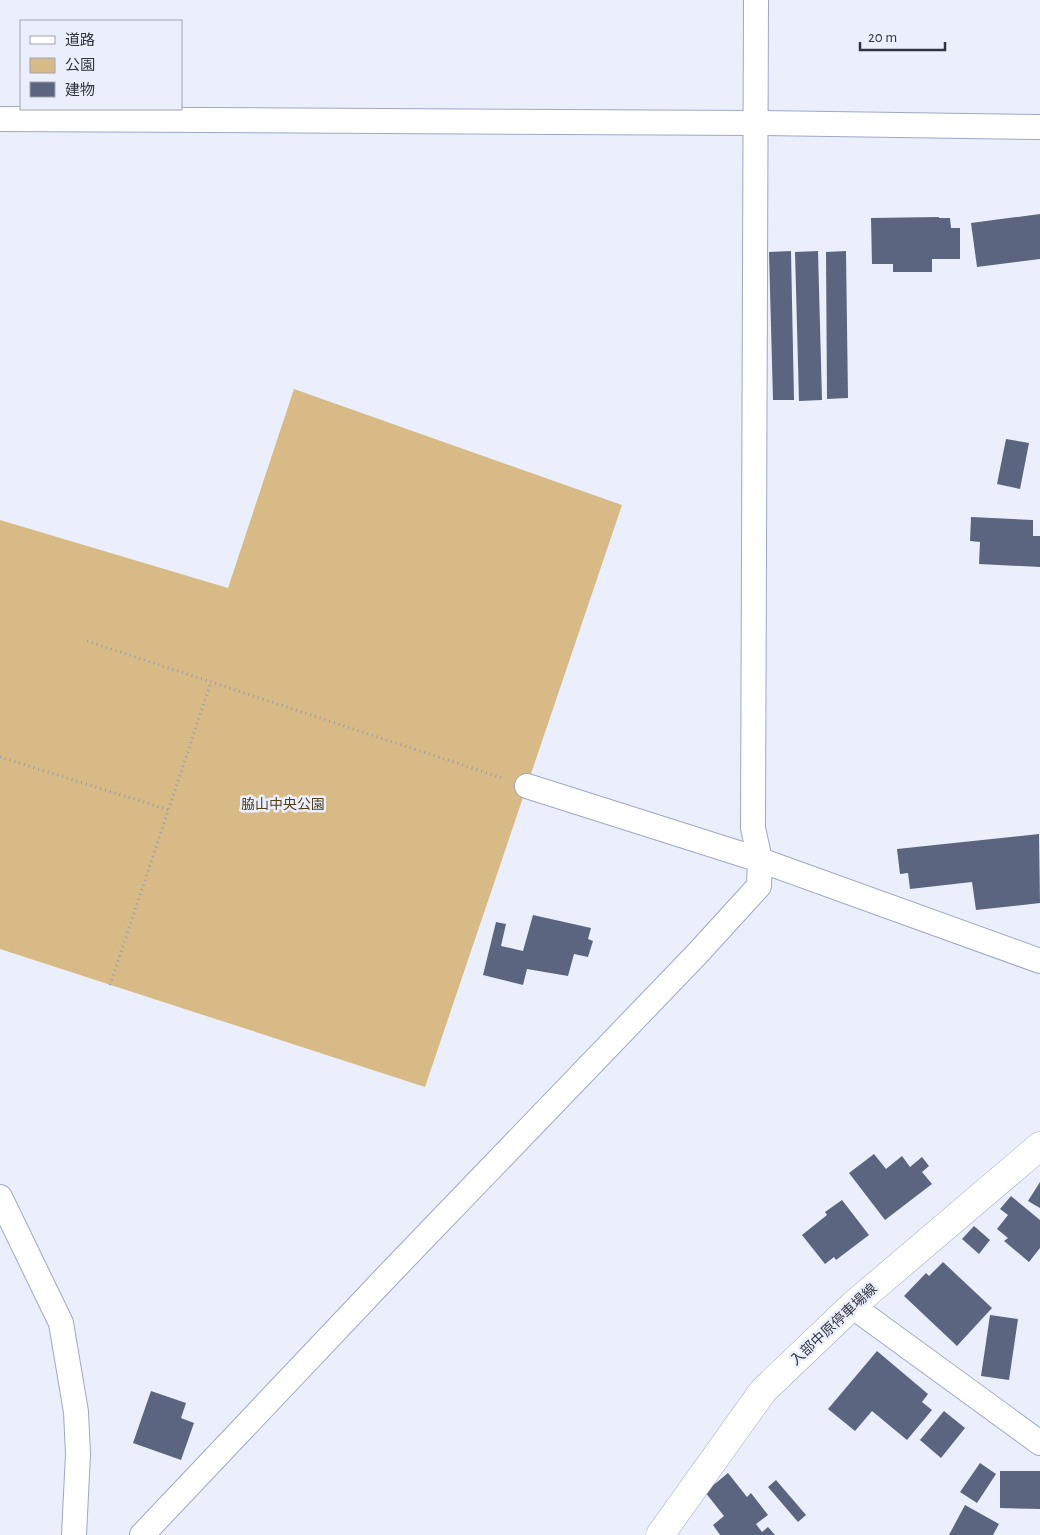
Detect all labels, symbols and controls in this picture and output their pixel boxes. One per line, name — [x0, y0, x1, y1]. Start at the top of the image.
legend — [20, 20, 182, 110]
scale bar — [860, 20, 945, 52]
text: 20 m — [868, 30, 897, 45]
text: 道路 — [65, 32, 95, 48]
text: 公園 — [65, 57, 95, 73]
text: 建物 — [65, 82, 95, 98]
park label: 脇山中央公園 — [241, 797, 325, 812]
street label: 入部中原停車場線 — [788, 1281, 880, 1368]

